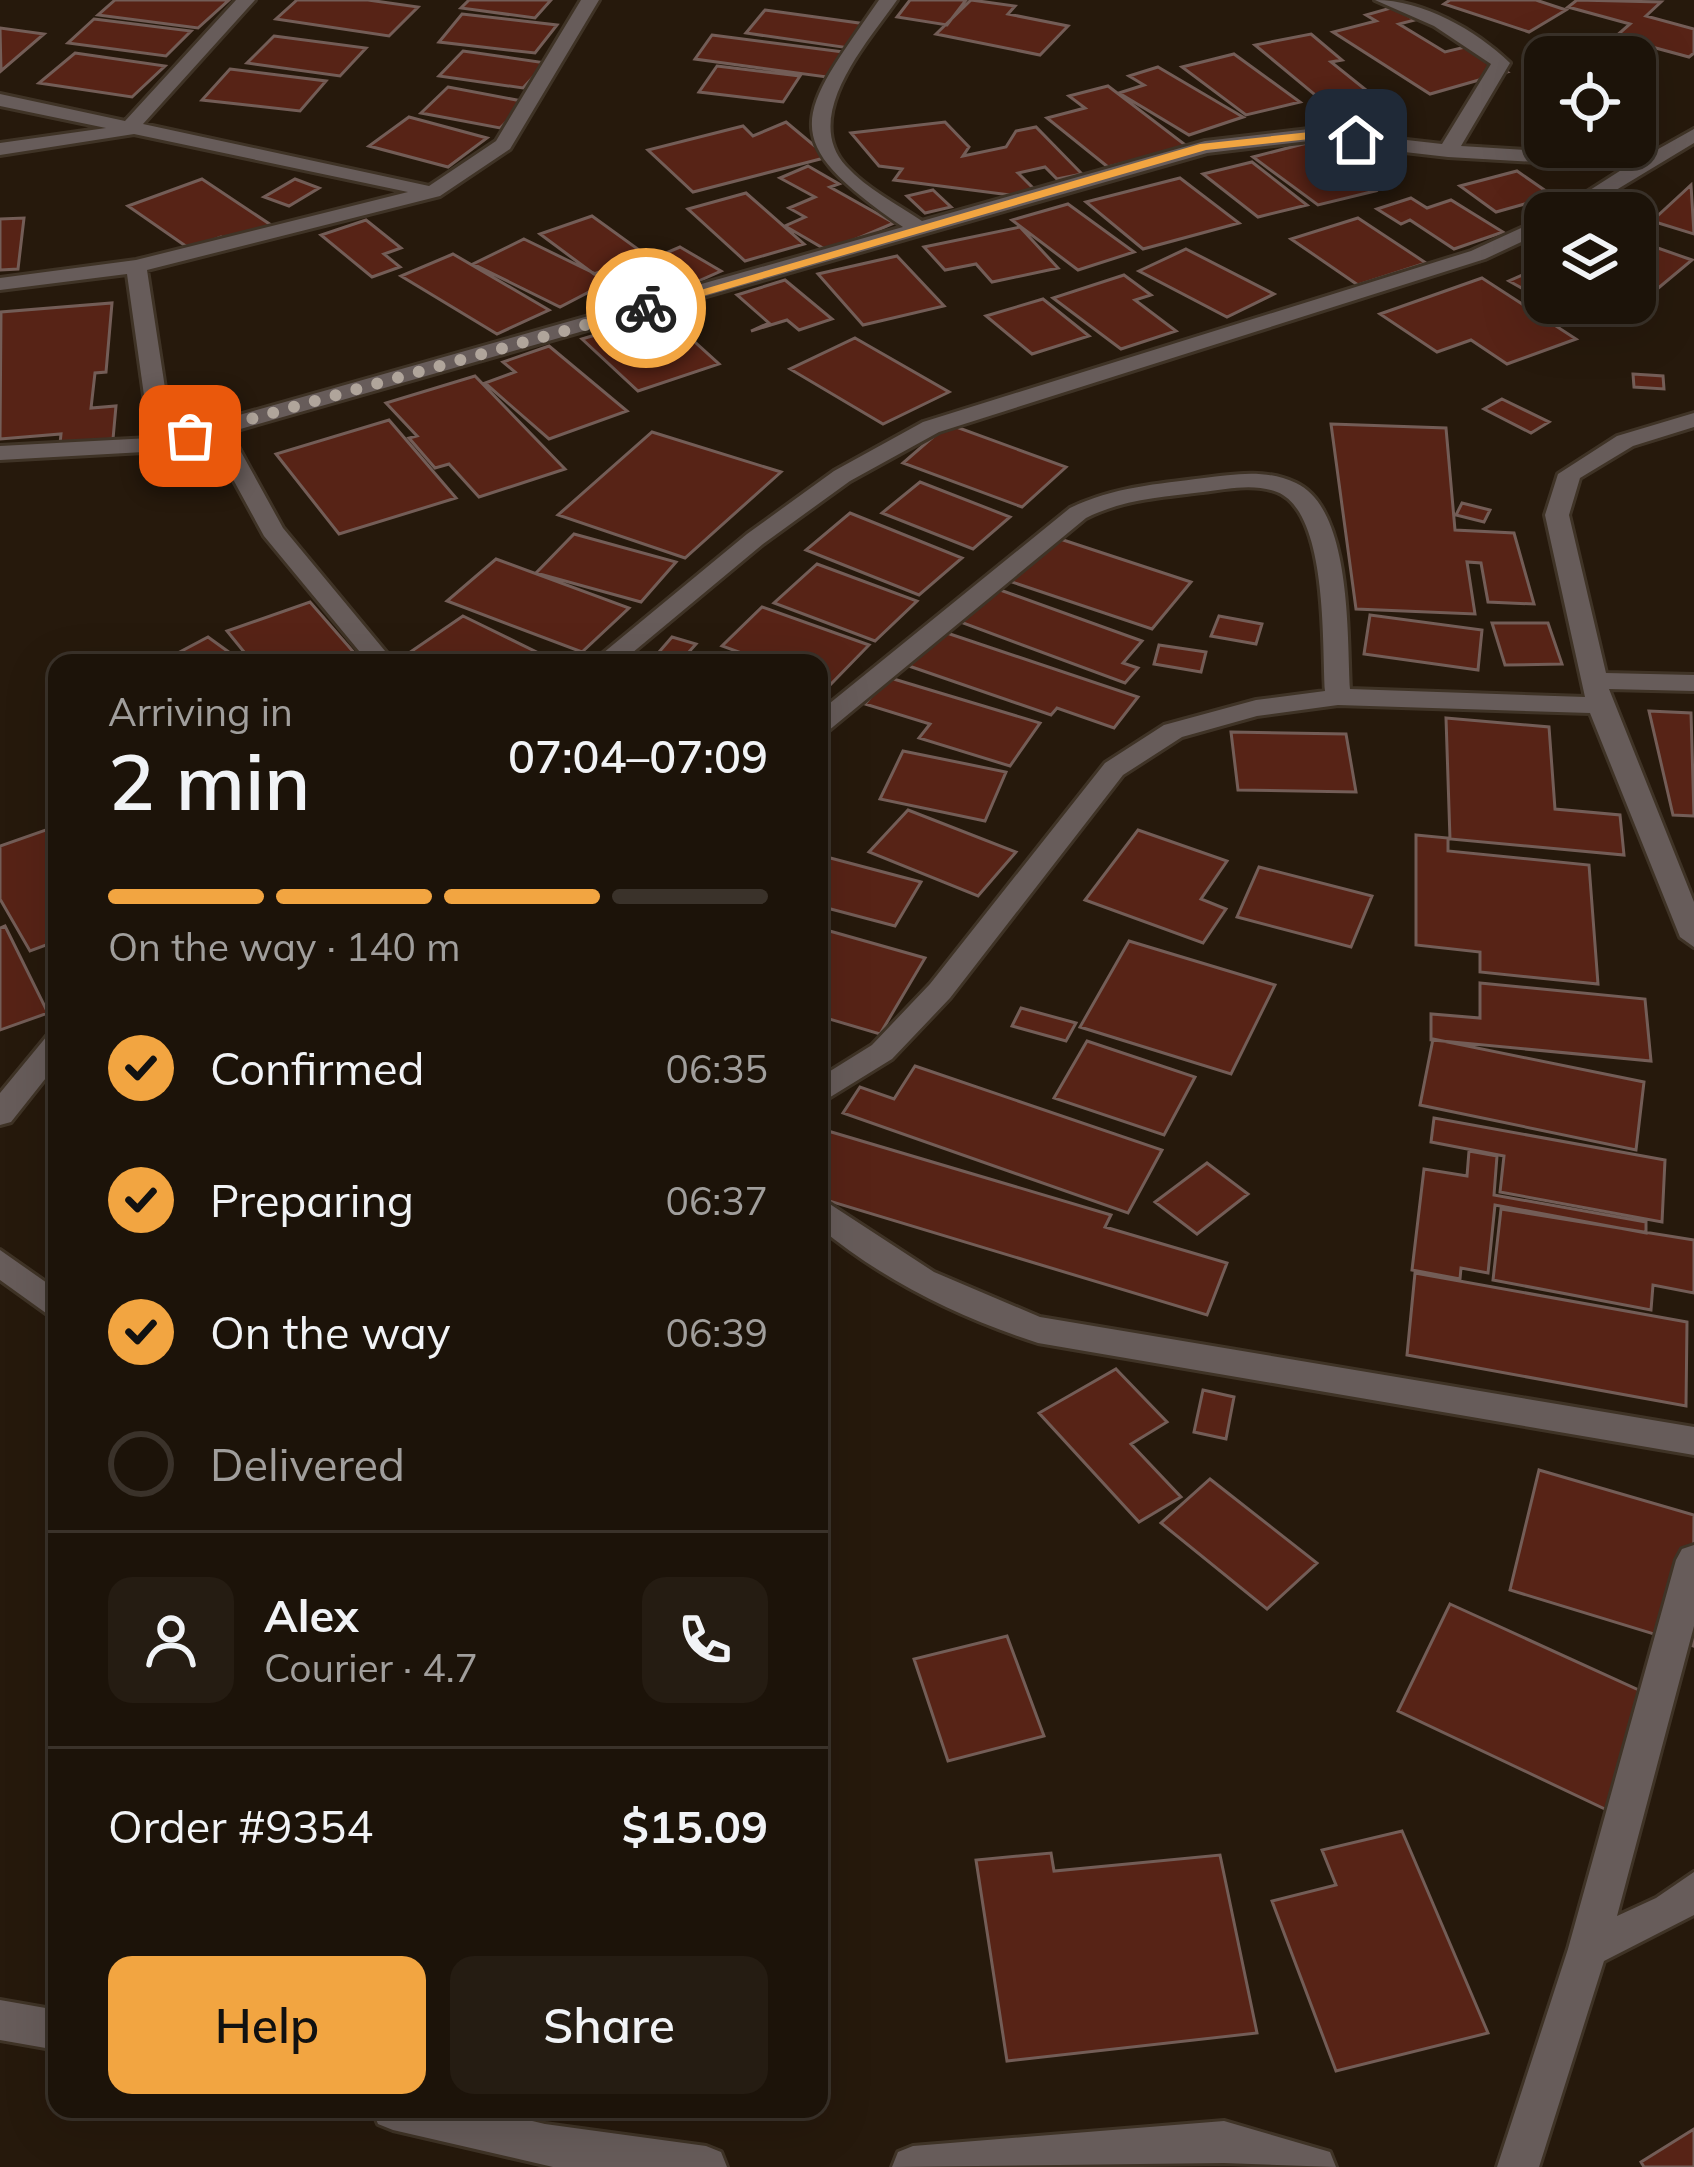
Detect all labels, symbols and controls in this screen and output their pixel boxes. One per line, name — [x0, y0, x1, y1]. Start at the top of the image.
map controls — [1524, 36, 1656, 324]
button: locate — [1524, 36, 1656, 168]
pin — [1305, 89, 1407, 191]
icon: home — [1323, 107, 1389, 173]
button: layers — [1524, 192, 1656, 324]
courier — [586, 248, 706, 368]
icon: bike — [613, 275, 679, 341]
pin — [139, 385, 241, 487]
icon: bag — [157, 403, 223, 469]
text: Arriving in — [108, 687, 293, 736]
text: 07:04–07:09 — [508, 728, 768, 784]
text: 2 min — [108, 732, 311, 830]
text: On the way · 140 m — [108, 922, 460, 971]
icon: check — [108, 1035, 174, 1101]
text: Confirmed — [210, 1040, 424, 1096]
text: 06:35 — [666, 1044, 768, 1093]
icon: check — [108, 1167, 174, 1233]
text: Preparing — [210, 1172, 414, 1228]
text: 06:37 — [666, 1176, 768, 1225]
icon: check — [108, 1299, 174, 1365]
text: On the way — [210, 1304, 451, 1360]
text: 06:39 — [666, 1308, 768, 1357]
text: Delivered — [210, 1436, 405, 1492]
button: person — [108, 1577, 234, 1703]
button: phone — [642, 1577, 768, 1703]
text: Alex — [264, 1587, 359, 1643]
text: Courier · 4.7 — [264, 1643, 478, 1692]
text: Order #9354 — [108, 1798, 373, 1854]
text: $15.09 — [622, 1798, 768, 1854]
button: Help — [108, 1956, 426, 2094]
button: Share — [450, 1956, 768, 2094]

